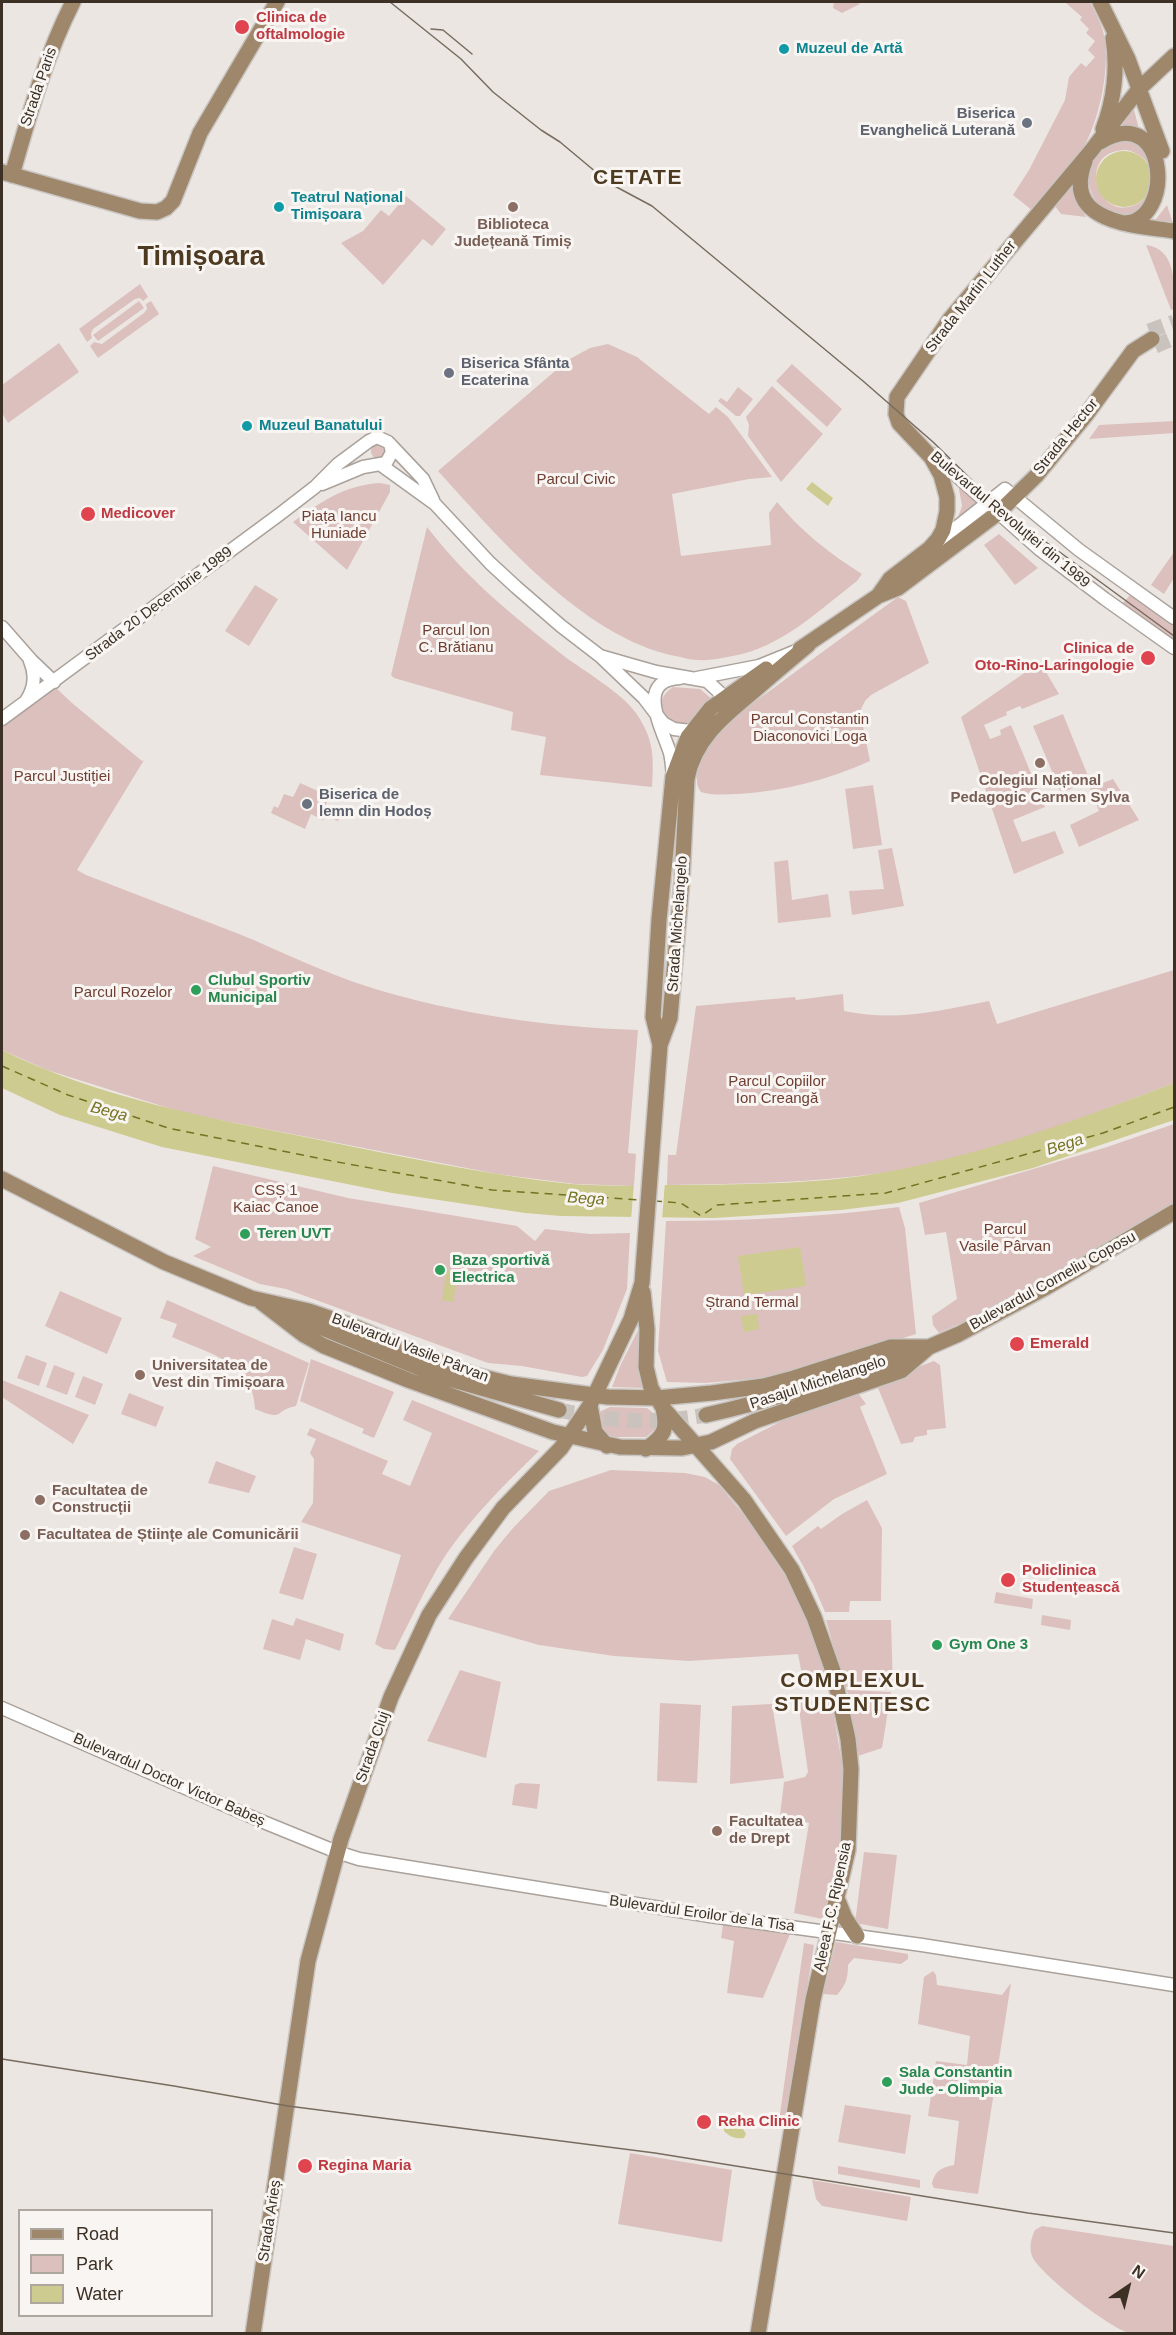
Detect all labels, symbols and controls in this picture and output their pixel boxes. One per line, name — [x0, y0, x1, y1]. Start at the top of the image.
place label: Clinica de oftalmologie — [256, 9, 345, 44]
marker: Clinica de oftalmologie — [233, 18, 251, 36]
place label: Muzeul de Artă — [796, 40, 903, 58]
marker: Muzeul de Artă — [777, 42, 791, 56]
street label: Strada Paris — [17, 45, 61, 129]
place label: Biserica Evanghelică Luterană — [860, 105, 1015, 140]
marker: Biserica Evanghelică Luterană — [1020, 116, 1034, 130]
district label: CETATE — [593, 165, 683, 191]
place label: Teatrul Național Timișoara — [291, 189, 403, 224]
marker: Teatrul Național Timișoara — [272, 200, 286, 214]
marker: Biblioteca Județeană Timiș — [506, 200, 520, 214]
place label: Biblioteca Județeană Timiș — [454, 216, 572, 251]
street label: Strada Martin Luther — [922, 238, 1020, 356]
district label: Timișoara — [137, 242, 265, 274]
place label: Biserica Sfânta Ecaterina — [461, 355, 569, 390]
marker: Biserica Sfânta Ecaterina — [442, 366, 456, 380]
street label: Strada Hector — [1030, 395, 1102, 479]
place label: Muzeul Banatului — [259, 417, 382, 435]
marker: Muzeul Banatului — [240, 419, 254, 433]
street label: Bulevardul Revoluției din 1989 — [927, 448, 1093, 592]
park label: Parcul Civic — [536, 471, 616, 489]
marker: Medicover — [79, 505, 97, 523]
place label: Medicover — [101, 505, 175, 523]
park label: Piața Iancu Huniade — [301, 508, 377, 543]
street label: Strada 20 Decembrie 1989 — [82, 543, 236, 665]
park label: Parcul Ion C. Brătianu — [418, 622, 494, 657]
place label: Clinica de Oto-Rino-Laringologie — [975, 640, 1134, 675]
marker: Clinica de Oto-Rino-Laringologie — [1139, 649, 1157, 667]
park label: Parcul Constantin Diaconovici Loga — [751, 711, 869, 746]
marker: Colegiul Național Pedagogic Carmen Sylva — [1033, 756, 1047, 770]
park label: Parcul Justiției — [14, 768, 110, 786]
place label: Colegiul Național Pedagogic Carmen Sylva — [950, 772, 1130, 807]
place label: Biserica de lemn din Hodoș — [319, 786, 431, 821]
marker: Biserica de lemn din Hodoș — [300, 797, 314, 811]
street label: Strada Michelangelo — [664, 855, 692, 993]
place label: Clubul Sportiv Municipal — [208, 972, 310, 1007]
marker: Clubul Sportiv Municipal — [189, 983, 203, 997]
park label: Parcul Rozelor — [74, 984, 172, 1002]
park label: Parcul Copiilor Ion Creangă — [728, 1073, 826, 1108]
water label: Bega — [88, 1098, 130, 1126]
water label: Bega — [1044, 1130, 1086, 1160]
park label: CSȘ 1 Kaiac Canoe — [233, 1182, 319, 1217]
water label: Bega — [567, 1188, 605, 1210]
park label: Parcul Vasile Pârvan — [959, 1221, 1051, 1256]
place label: Teren UVT — [257, 1225, 331, 1243]
marker: Teren UVT — [238, 1227, 252, 1241]
street label: Bulevardul Corneliu Coposu — [967, 1228, 1139, 1334]
place label: Baza sportivă Electrica — [452, 1252, 550, 1287]
marker: Baza sportivă Electrica — [433, 1263, 447, 1277]
park label: Ștrand Termal — [705, 1294, 799, 1312]
street label: Bulevardul Vasile Pârvan — [329, 1310, 491, 1386]
marker: Emerald — [1008, 1335, 1026, 1353]
place label: Emerald — [1030, 1335, 1089, 1353]
street label: Pasajul Michelangelo — [748, 1353, 888, 1413]
place label: Universitatea de Vest din Timișoara — [152, 1357, 284, 1392]
marker: Universitatea de Vest din Timișoara — [133, 1368, 147, 1382]
place label: Facultatea de Construcții — [52, 1482, 148, 1517]
marker: Facultatea de Construcții — [33, 1493, 47, 1507]
place label: Facultatea de Științe ale Comunicării — [37, 1526, 299, 1544]
marker: Facultatea de Științe ale Comunicării — [18, 1528, 32, 1542]
place label: Policlinica Studențească — [1022, 1562, 1120, 1597]
marker: Policlinica Studențească — [999, 1571, 1017, 1589]
place label: Gym One 3 — [949, 1636, 1028, 1654]
marker: Gym One 3 — [930, 1638, 944, 1652]
district label: COMPLEXUL STUDENȚESC — [774, 1668, 932, 1718]
street label: Strada Cluj — [352, 1709, 394, 1785]
street label: Bulevardul Doctor Victor Babeș — [70, 1729, 268, 1831]
place label: Facultatea de Drept — [729, 1813, 803, 1848]
marker: Facultatea de Drept — [710, 1824, 724, 1838]
street label: Aleea F.C. Ripensia — [811, 1841, 855, 1973]
street label: Bulevardul Eroilor de la Tisa — [608, 1892, 796, 1936]
place label: Sala Constantin Jude - Olimpia — [899, 2064, 1012, 2099]
marker: Sala Constantin Jude - Olimpia — [880, 2075, 894, 2089]
marker: Reha Clinic — [695, 2113, 713, 2131]
place label: Reha Clinic — [718, 2113, 800, 2131]
marker: Regina Maria — [296, 2157, 314, 2175]
place label: Regina Maria — [318, 2157, 411, 2175]
street label: Strada Arieș — [255, 2179, 285, 2263]
legend — [18, 2209, 213, 2317]
text: Road — [76, 2224, 119, 2244]
text: Park — [76, 2254, 113, 2274]
north arrow — [1098, 2257, 1158, 2317]
text: N — [1129, 2262, 1148, 2282]
text: Water — [76, 2284, 123, 2304]

